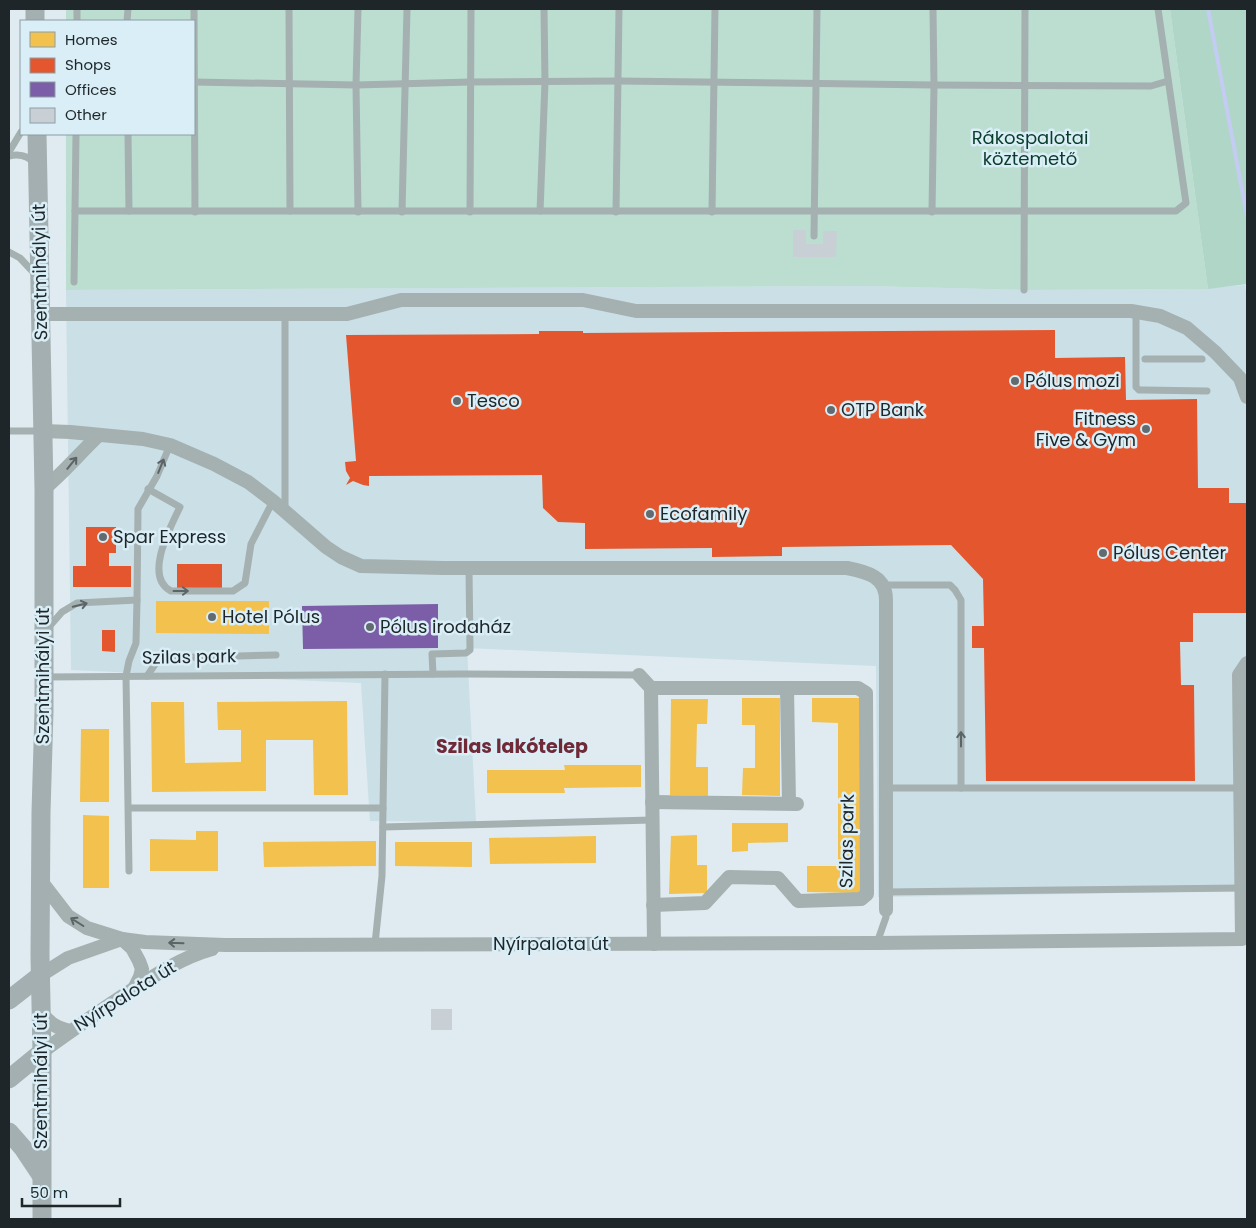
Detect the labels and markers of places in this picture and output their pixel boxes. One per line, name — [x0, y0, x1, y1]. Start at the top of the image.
place label: Pólus mozi — [1025, 368, 1120, 393]
marker: Pólus mozi — [1009, 375, 1021, 387]
place label: Tesco — [467, 388, 520, 413]
marker: Tesco — [451, 395, 463, 407]
place label: OTP Bank — [841, 397, 925, 422]
marker: OTP Bank — [825, 404, 837, 416]
place label: Fitness Five & Gym — [1036, 406, 1136, 452]
marker: Fitness Five & Gym — [1140, 423, 1152, 435]
place label: Ecofamily — [660, 501, 747, 526]
marker: Ecofamily — [644, 508, 656, 520]
place label: Spar Express — [113, 524, 226, 549]
marker: Spar Express — [97, 531, 109, 543]
place label: Pólus Center — [1113, 540, 1226, 565]
marker: Pólus Center — [1097, 547, 1109, 559]
place label: Hotel Pólus — [222, 604, 320, 629]
marker: Hotel Pólus — [206, 611, 218, 623]
place label: Pólus irodaház — [380, 614, 511, 639]
marker: Pólus irodaház — [364, 621, 376, 633]

